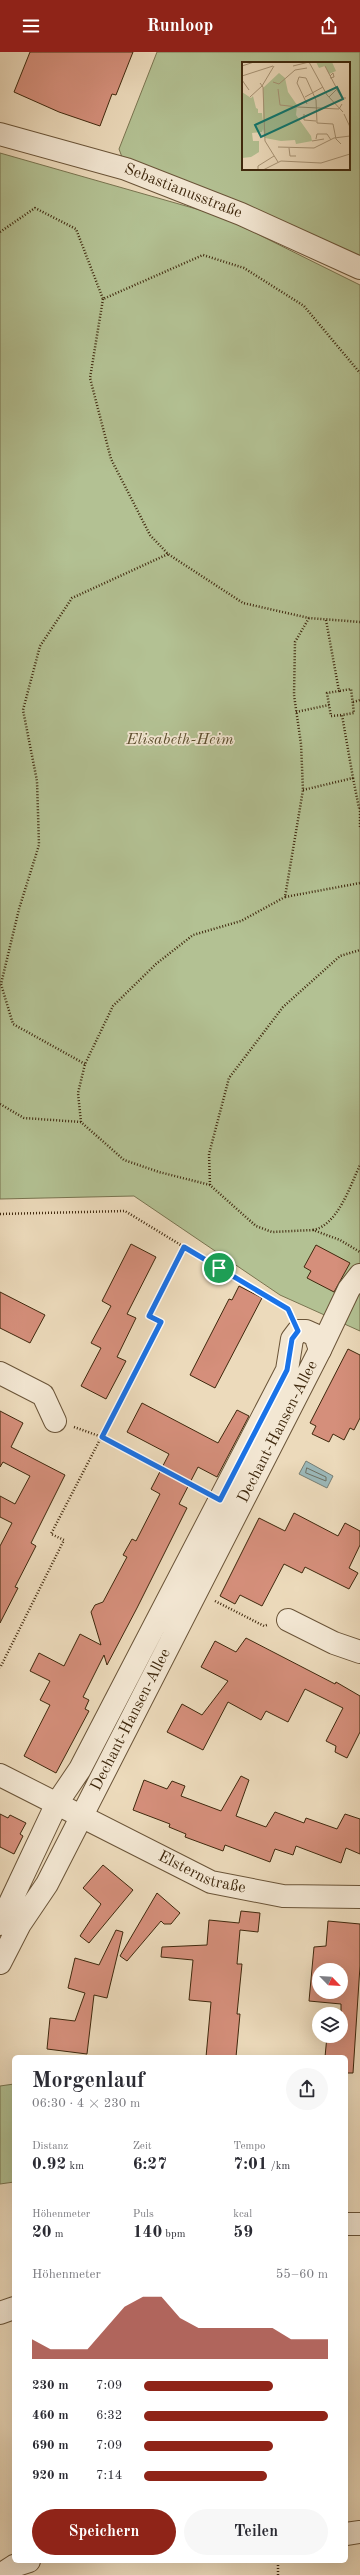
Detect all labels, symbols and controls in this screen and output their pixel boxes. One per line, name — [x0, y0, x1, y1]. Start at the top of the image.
icon: menu — [20, 15, 42, 37]
icon: share — [318, 15, 340, 37]
text: Runloop — [147, 17, 213, 35]
inset map — [242, 62, 350, 170]
street label: Sebastianusstraße — [122, 161, 244, 222]
park label: Elisabeth-Heim — [125, 732, 234, 748]
pin — [202, 1251, 236, 1285]
icon: arrive — [208, 1257, 230, 1279]
street label: Dechant-Hansen-Allee — [235, 1358, 321, 1506]
street label: Dechant-Hansen-Allee — [88, 1646, 174, 1794]
street label: Elsternstraße — [155, 1849, 247, 1897]
north arrow — [312, 1963, 348, 1999]
map controls — [312, 1963, 348, 2043]
button: layers — [312, 2007, 348, 2043]
button: share — [286, 2068, 328, 2110]
text: Morgenlauf — [32, 2070, 145, 2092]
text: 06:30 · 4 × 230 m — [32, 2097, 140, 2110]
text: Distanz — [32, 2141, 68, 2152]
text: Zeit — [133, 2141, 152, 2152]
text: Tempo — [233, 2141, 265, 2152]
text: 0.92 — [32, 2156, 66, 2173]
text: 6:27 — [133, 2156, 167, 2173]
text: 7:01 — [233, 2156, 268, 2173]
text: km — [66, 2161, 84, 2172]
text: /km — [268, 2161, 290, 2172]
text: Höhenmeter — [32, 2209, 90, 2220]
text: Puls — [133, 2209, 154, 2220]
text: kcal — [233, 2209, 252, 2220]
text: 20 — [32, 2224, 52, 2241]
text: 140 — [133, 2224, 162, 2241]
text: 59 — [233, 2224, 253, 2241]
text: m — [52, 2229, 64, 2240]
text: bpm — [162, 2229, 185, 2240]
text: Höhenmeter — [32, 2268, 101, 2281]
text: 55–60 m — [276, 2268, 328, 2281]
text: 230 m — [32, 2379, 69, 2392]
text: 7:09 — [96, 2379, 122, 2392]
text: 460 m — [32, 2409, 69, 2422]
text: 6:32 — [96, 2409, 122, 2422]
text: 690 m — [32, 2439, 69, 2452]
text: 7:09 — [96, 2439, 122, 2452]
text: 920 m — [32, 2469, 69, 2482]
text: 7:14 — [96, 2469, 122, 2482]
button: Speichern — [32, 2509, 176, 2555]
button: Teilen — [184, 2509, 328, 2555]

